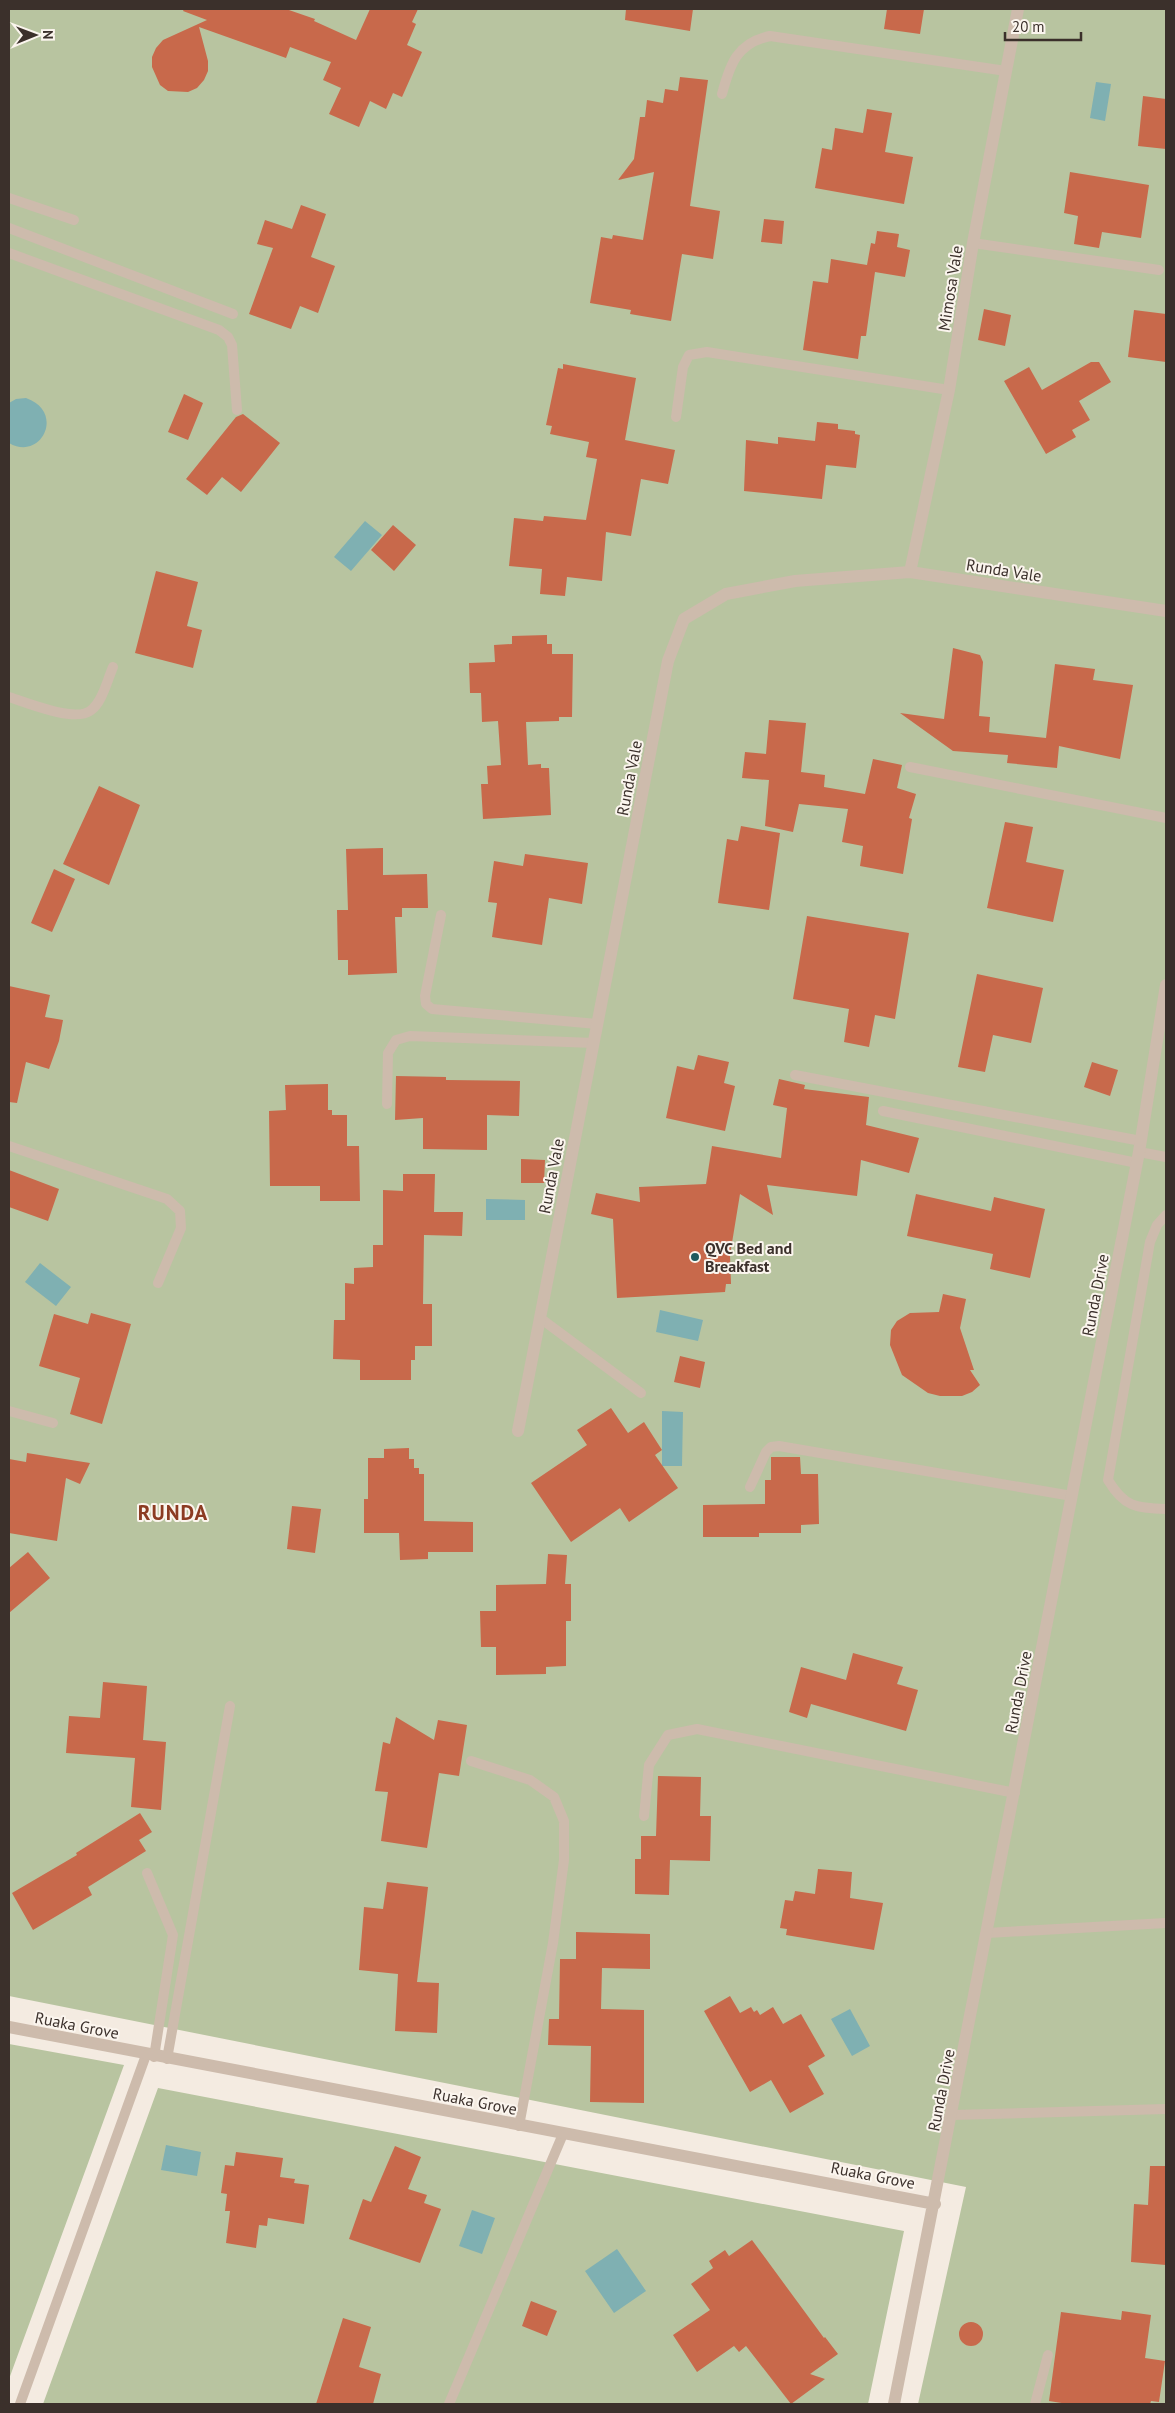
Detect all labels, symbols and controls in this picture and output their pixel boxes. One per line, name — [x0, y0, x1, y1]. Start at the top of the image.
north arrow — [10, 10, 60, 60]
scale bar — [1005, 10, 1081, 42]
text: 20 m — [1012, 17, 1045, 36]
text: N — [39, 30, 57, 40]
street label: Mimosa Vale — [933, 244, 967, 332]
street label: Runda Vale — [965, 554, 1043, 586]
street label: Runda Vale — [612, 739, 646, 817]
street label: Runda Vale — [534, 1137, 568, 1215]
place label: QVC Bed and Breakfast — [705, 1238, 792, 1276]
marker: QVC Bed and Breakfast — [689, 1251, 701, 1263]
street label: Runda Drive — [1077, 1252, 1113, 1338]
district label: RUNDA — [138, 1499, 208, 1526]
street label: Runda Drive — [1000, 1649, 1036, 1735]
street label: Ruaka Grove — [33, 2007, 121, 2043]
street label: Runda Drive — [923, 2047, 959, 2133]
street label: Ruaka Grove — [431, 2083, 519, 2119]
street label: Ruaka Grove — [829, 2157, 917, 2193]

